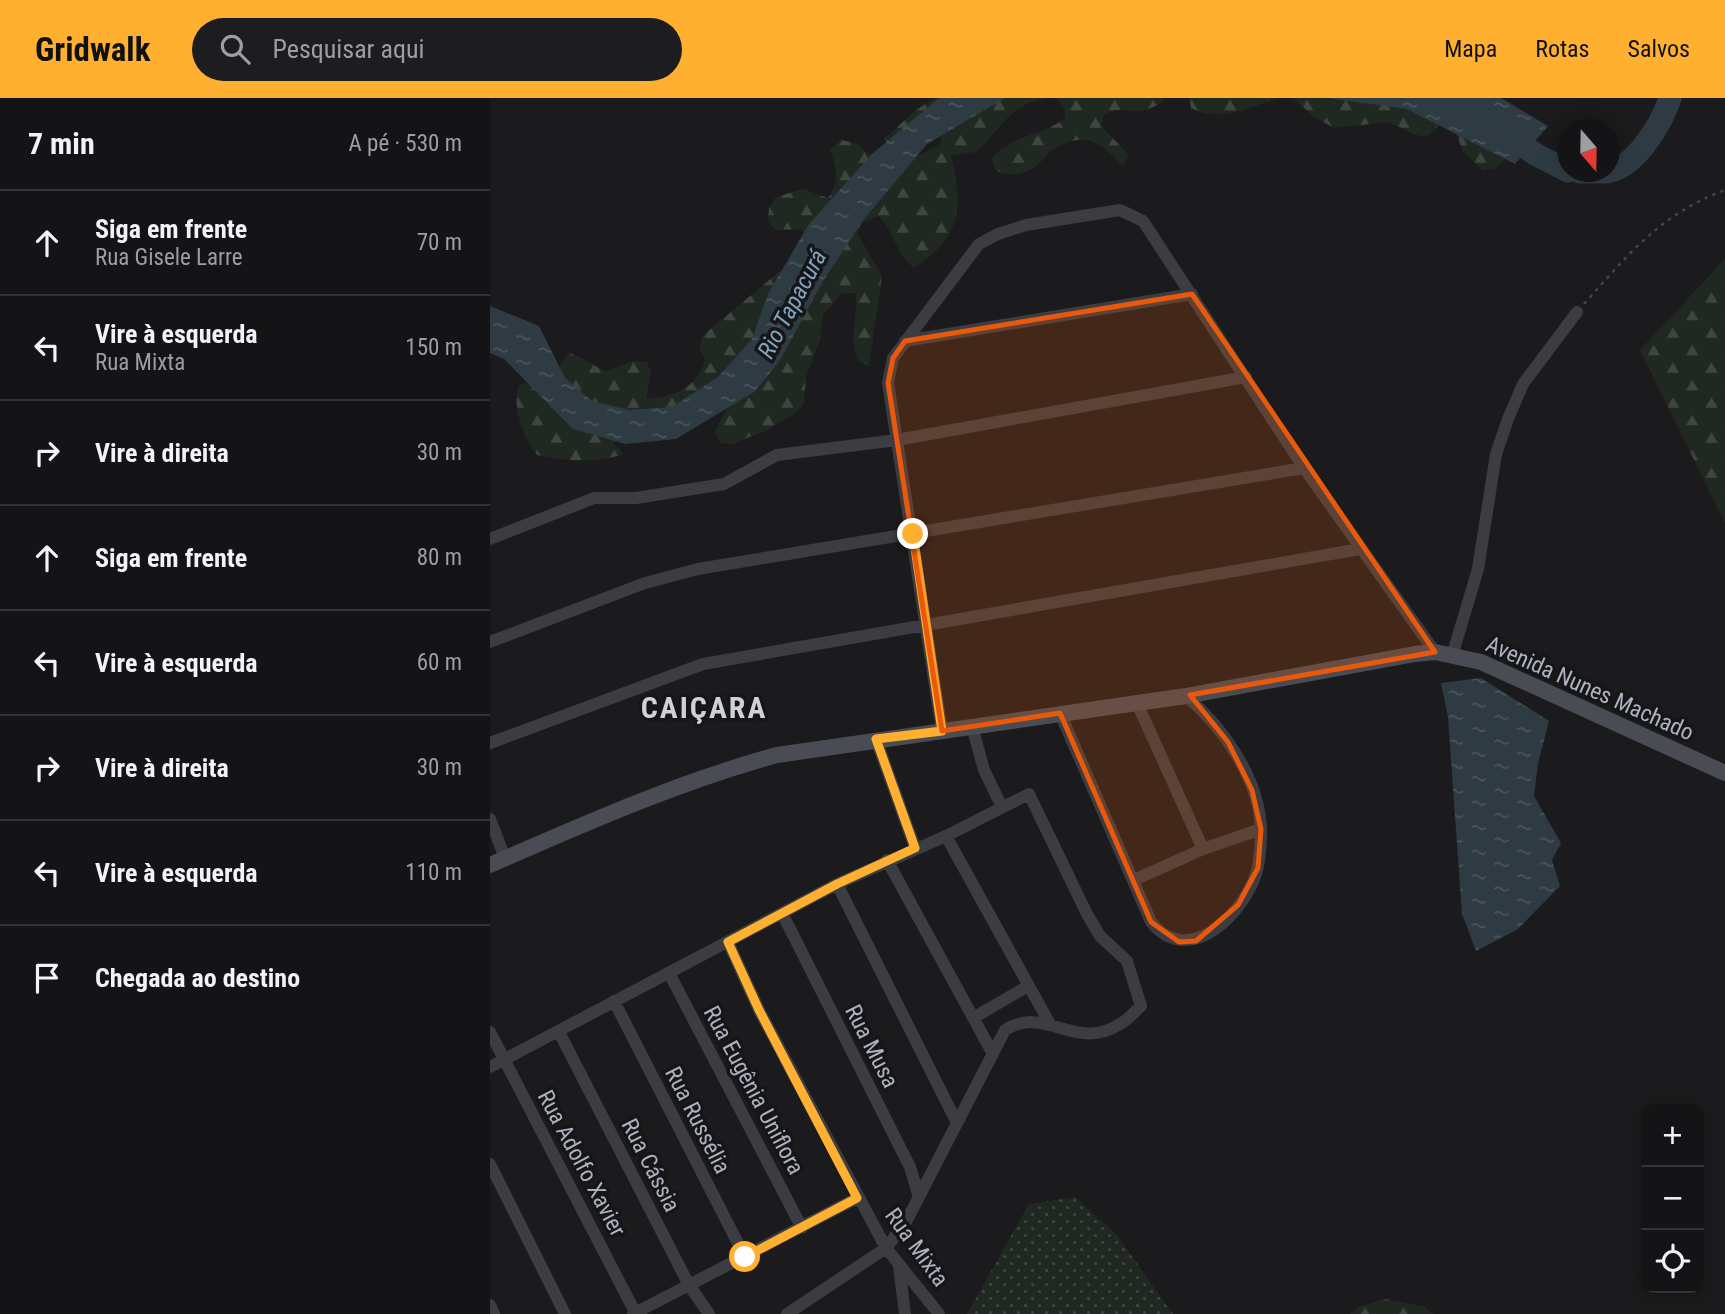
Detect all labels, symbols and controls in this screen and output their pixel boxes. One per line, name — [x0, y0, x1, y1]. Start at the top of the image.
search box — [192, 18, 682, 81]
text: Gridwalk — [35, 30, 150, 69]
icon: search — [216, 30, 254, 68]
text: Pesquisar aqui — [272, 34, 425, 64]
text: Mapa — [1444, 35, 1497, 63]
text: Rotas — [1535, 35, 1589, 63]
text: Salvos — [1627, 35, 1690, 63]
north arrow — [1557, 119, 1620, 182]
text: 7 min — [28, 126, 95, 161]
text: A pé · 530 m — [349, 130, 462, 157]
text: Siga em frente — [95, 214, 247, 244]
icon: ahead — [28, 224, 66, 262]
text: 70 m — [417, 229, 462, 256]
text: Rua Gisele Larre — [95, 244, 243, 271]
water label: Rio Tapacurá — [752, 244, 833, 363]
text: Vire à esquerda — [95, 319, 258, 349]
icon: left — [28, 329, 66, 367]
text: 150 m — [405, 334, 462, 361]
text: Rua Mixta — [95, 349, 185, 376]
icon: right — [28, 434, 66, 472]
text: Vire à direita — [95, 438, 229, 468]
text: 30 m — [417, 439, 462, 466]
route end — [897, 518, 928, 549]
icon: ahead — [28, 539, 66, 577]
text: Siga em frente — [95, 543, 247, 573]
text: 80 m — [417, 544, 462, 571]
street label: Avenida Nunes Machado — [1482, 630, 1698, 746]
icon: left — [28, 644, 66, 682]
text: Vire à esquerda — [95, 648, 258, 678]
text: 60 m — [417, 649, 462, 676]
district label: CAIÇARA — [641, 690, 767, 725]
icon: right — [28, 749, 66, 787]
text: Vire à direita — [95, 753, 229, 783]
text: 30 m — [417, 754, 462, 781]
icon: left — [28, 854, 66, 892]
text: Vire à esquerda — [95, 858, 258, 888]
text: 110 m — [405, 859, 462, 886]
icon: arrive — [28, 959, 66, 997]
text: Chegada ao destino — [95, 963, 300, 993]
street label: Rua Musa — [839, 1000, 904, 1092]
street label: Rua Eugênia Uniflora — [698, 1001, 809, 1179]
street label: Rua Russélia — [659, 1062, 736, 1178]
street label: Rua Adolfo Xavier — [532, 1086, 631, 1241]
map controls — [1641, 1104, 1704, 1293]
button: + — [1641, 1104, 1704, 1167]
street label: Rua Cássia — [616, 1114, 685, 1216]
button: − — [1641, 1167, 1704, 1230]
street label: Rua Mixta — [879, 1203, 954, 1292]
button: locate — [1641, 1230, 1704, 1293]
route start — [729, 1241, 760, 1272]

